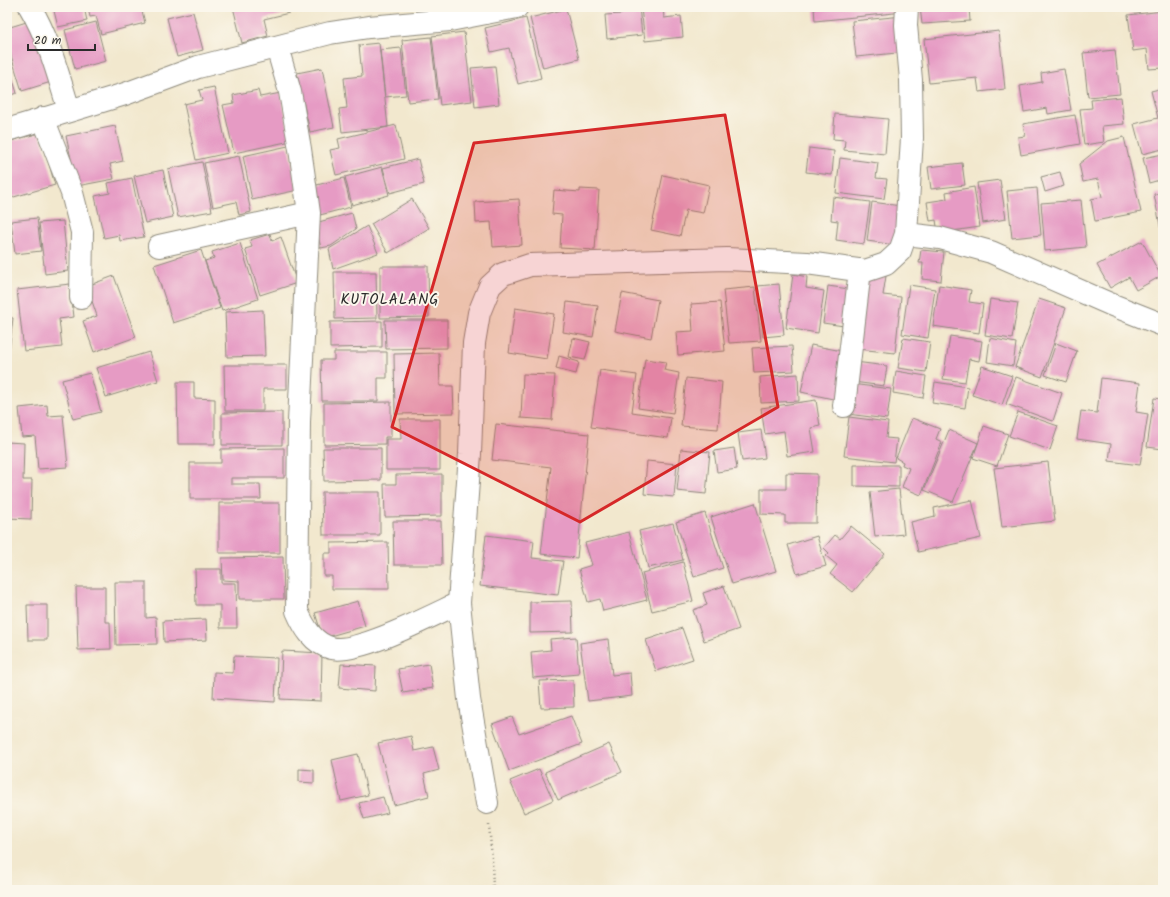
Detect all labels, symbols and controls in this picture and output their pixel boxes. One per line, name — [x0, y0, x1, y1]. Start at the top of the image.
scale bar — [28, 26, 95, 52]
text: 20 m — [34, 31, 62, 50]
district label: KUTOLALANG — [341, 288, 440, 312]

